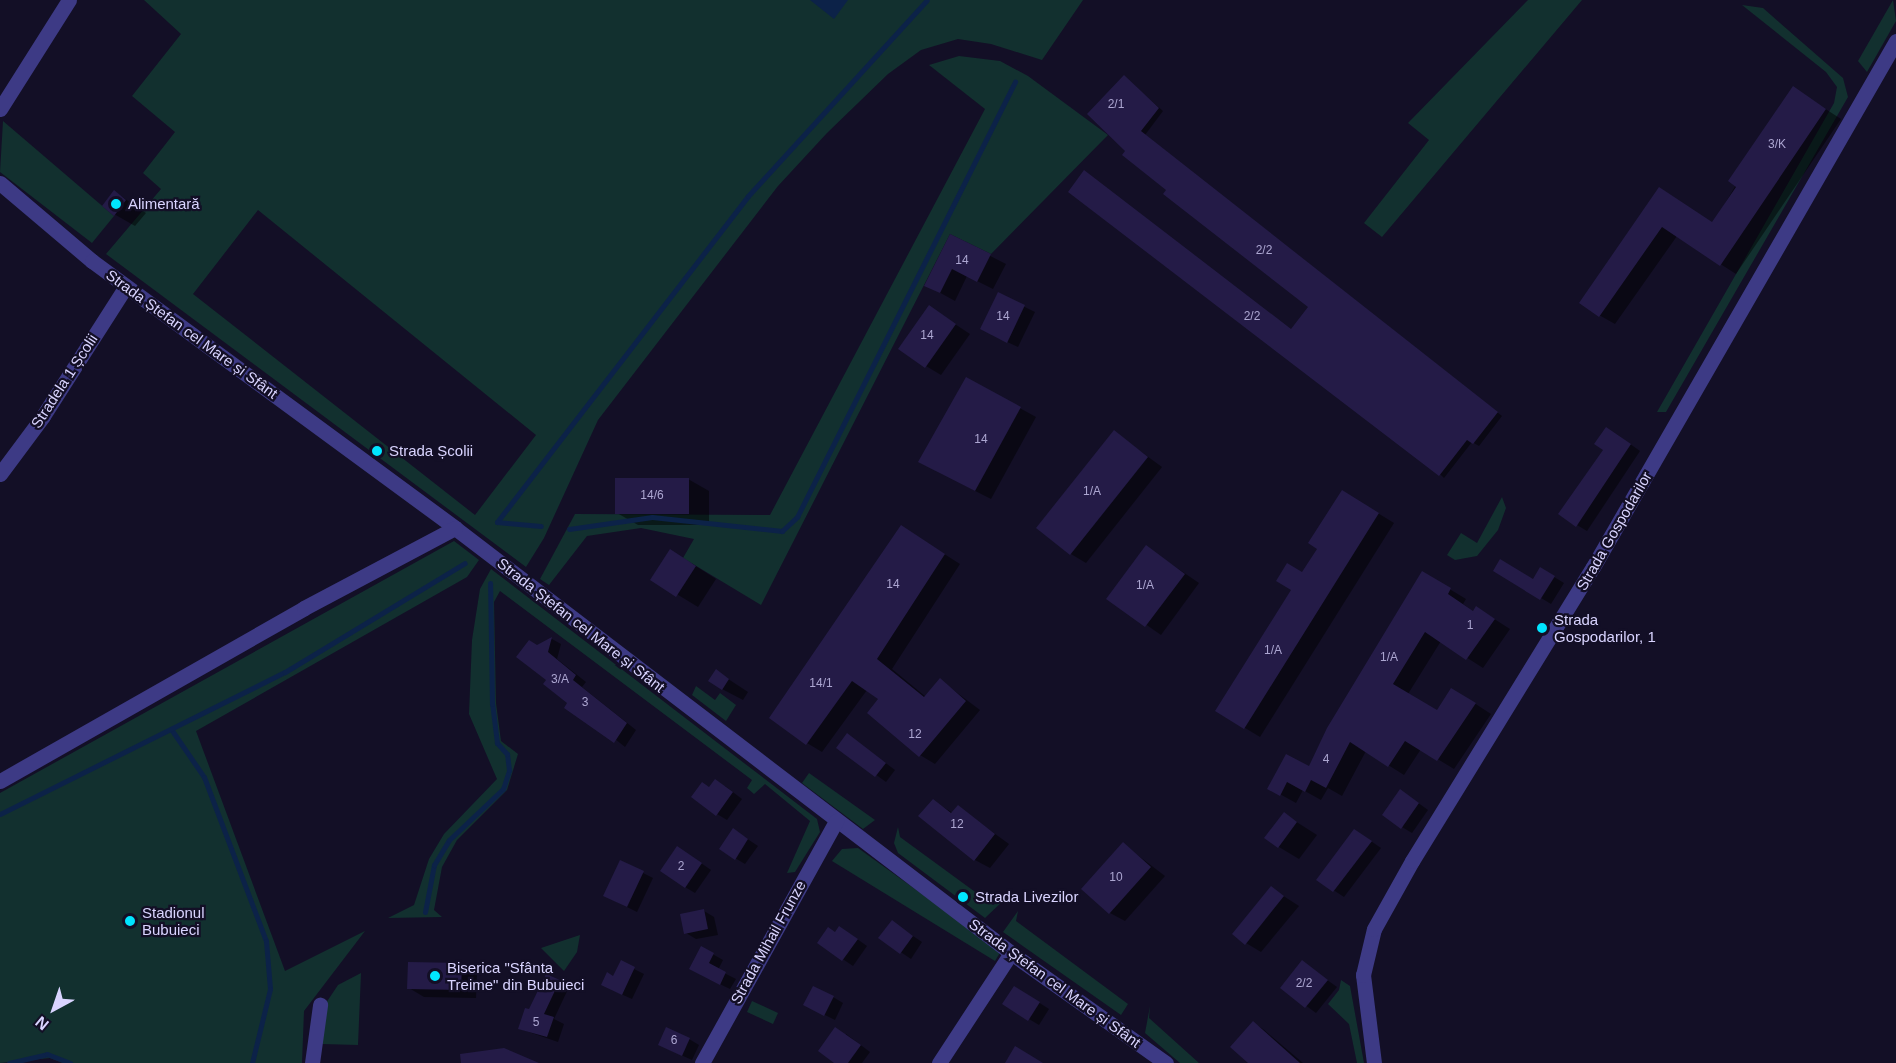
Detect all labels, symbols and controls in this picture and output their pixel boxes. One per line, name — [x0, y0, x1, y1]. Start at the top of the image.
house number: 2/1 — [1108, 98, 1124, 112]
house number: 3/K — [1768, 138, 1786, 152]
place label: Alimentară — [128, 195, 200, 213]
marker: Alimentară — [109, 197, 123, 211]
house number: 2/2 — [1256, 244, 1272, 258]
house number: 14 — [955, 254, 969, 268]
street label: Strada Ștefan cel Mare și Sfânt — [103, 266, 281, 402]
house number: 14 — [996, 310, 1010, 324]
house number: 2/2 — [1244, 310, 1260, 324]
house number: 14 — [920, 329, 934, 343]
street label: Stradela 1 Școlii — [27, 331, 101, 431]
house number: 14 — [974, 433, 988, 447]
place label: Strada Școlii — [389, 442, 473, 460]
marker: Strada Școlii — [370, 444, 384, 458]
street label: Strada Gospodarilor — [1573, 468, 1655, 594]
house number: 1/A — [1083, 485, 1101, 499]
house number: 14/6 — [640, 489, 664, 503]
street label: Strada Ștefan cel Mare și Sfânt — [494, 554, 668, 696]
house number: 14 — [886, 578, 900, 592]
house number: 1/A — [1136, 579, 1154, 593]
place label: Strada Gospodarilor, 1 — [1554, 610, 1656, 645]
house number: 1 — [1467, 619, 1473, 633]
marker: Strada Gospodarilor, 1 — [1535, 621, 1549, 635]
house number: 1/A — [1264, 644, 1282, 658]
house number: 1/A — [1380, 651, 1398, 665]
house number: 3/A — [551, 673, 569, 687]
house number: 14/1 — [809, 677, 833, 691]
house number: 3 — [582, 696, 588, 710]
house number: 12 — [908, 728, 922, 742]
house number: 4 — [1323, 753, 1329, 767]
house number: 12 — [950, 818, 964, 832]
house number: 2 — [678, 860, 684, 874]
house number: 10 — [1109, 871, 1123, 885]
street label: Strada Mihail Frunze — [727, 877, 809, 1007]
place label: Strada Livezilor — [975, 888, 1078, 906]
marker: Strada Livezilor — [956, 890, 970, 904]
place label: Stadionul Bubuieci — [142, 903, 205, 938]
marker: Stadionul Bubuieci — [123, 914, 137, 928]
street label: Strada Ștefan cel Mare și Sfânt — [966, 915, 1144, 1051]
place label: Biserica "Sfânta Treime" din Bubuieci — [447, 958, 584, 993]
marker: Biserica "Sfânta Treime" din Bubuieci — [428, 969, 442, 983]
house number: 2/2 — [1296, 977, 1312, 991]
north arrow — [24, 979, 84, 1039]
text: N — [32, 1013, 52, 1033]
house number: 5 — [533, 1016, 539, 1030]
house number: 6 — [671, 1034, 677, 1048]

